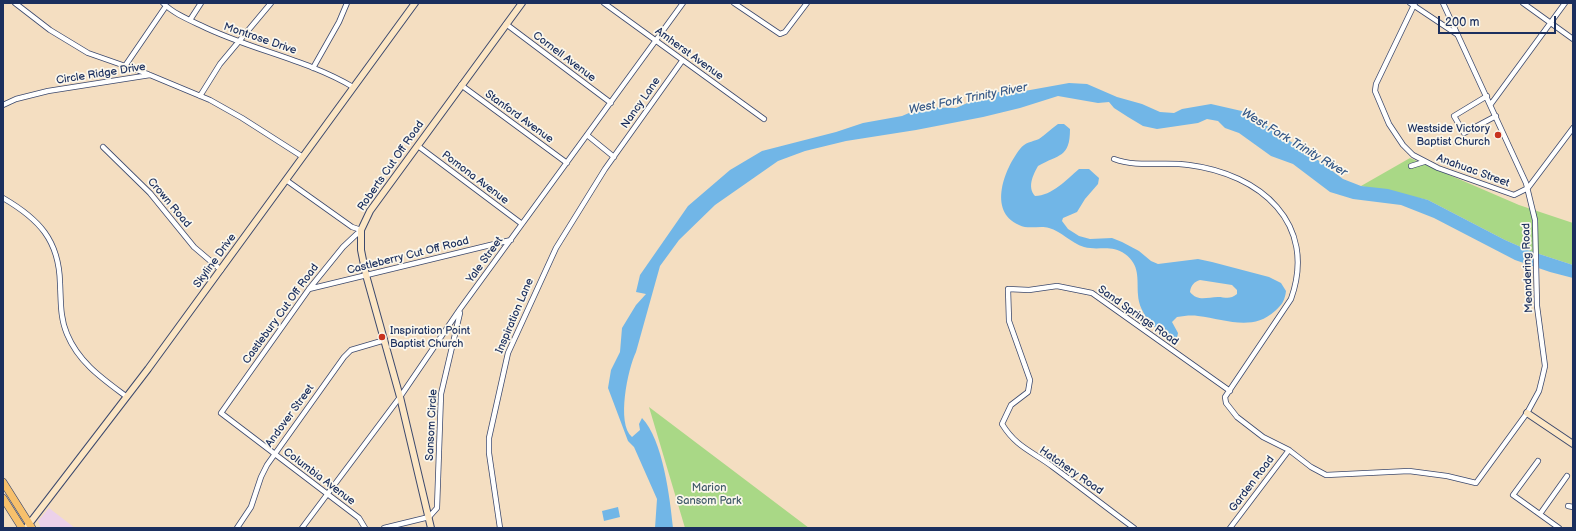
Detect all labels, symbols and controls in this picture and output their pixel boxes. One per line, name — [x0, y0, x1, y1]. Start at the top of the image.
scale bar — [1440, 8, 1558, 34]
text: 200 m — [1445, 15, 1479, 30]
street label: Montrose Drive — [222, 20, 298, 58]
street label: Amherst Avenue — [652, 25, 726, 83]
street label: Cornell Avenue — [530, 29, 598, 85]
street label: Circle Ridge Drive — [55, 60, 147, 88]
street label: Nancy Lane — [619, 75, 663, 131]
water label: West Fork Trinity River — [907, 80, 1029, 118]
street label: Stanford Avenue — [482, 88, 556, 146]
water label: West Fork Trinity River — [1239, 106, 1349, 180]
street label: Roberts Cut Off Road — [355, 118, 427, 214]
place label: Westside Victory Baptist Church — [1408, 122, 1490, 148]
marker: Westside Victory Baptist Church — [1493, 130, 1503, 140]
street label: Pomona Avenue — [439, 149, 511, 207]
street label: Anahuac Street — [1435, 152, 1511, 190]
street label: Crown Road — [144, 175, 194, 231]
street label: Meandering Road — [1520, 223, 1536, 313]
street label: Skyline Drive — [191, 231, 239, 291]
street label: Castleberry Cut Off Road — [346, 234, 470, 278]
street label: Yale Street — [464, 234, 506, 286]
street label: Castlebury Cut Off Road — [240, 261, 322, 367]
street label: Inspiration Lane — [493, 276, 537, 356]
street label: Sand Springs Road — [1095, 283, 1181, 349]
place label: Inspiration Point Baptist Church — [390, 324, 470, 350]
marker: Inspiration Point Baptist Church — [377, 332, 387, 342]
street label: Andover Street — [263, 382, 317, 450]
street label: Sansom Circle — [424, 389, 440, 461]
street label: Hatchery Road — [1037, 444, 1105, 498]
street label: Columbia Avenue — [280, 446, 358, 508]
street label: Garden Road — [1227, 453, 1277, 515]
park label: Marion Sansom Park — [677, 481, 741, 507]

